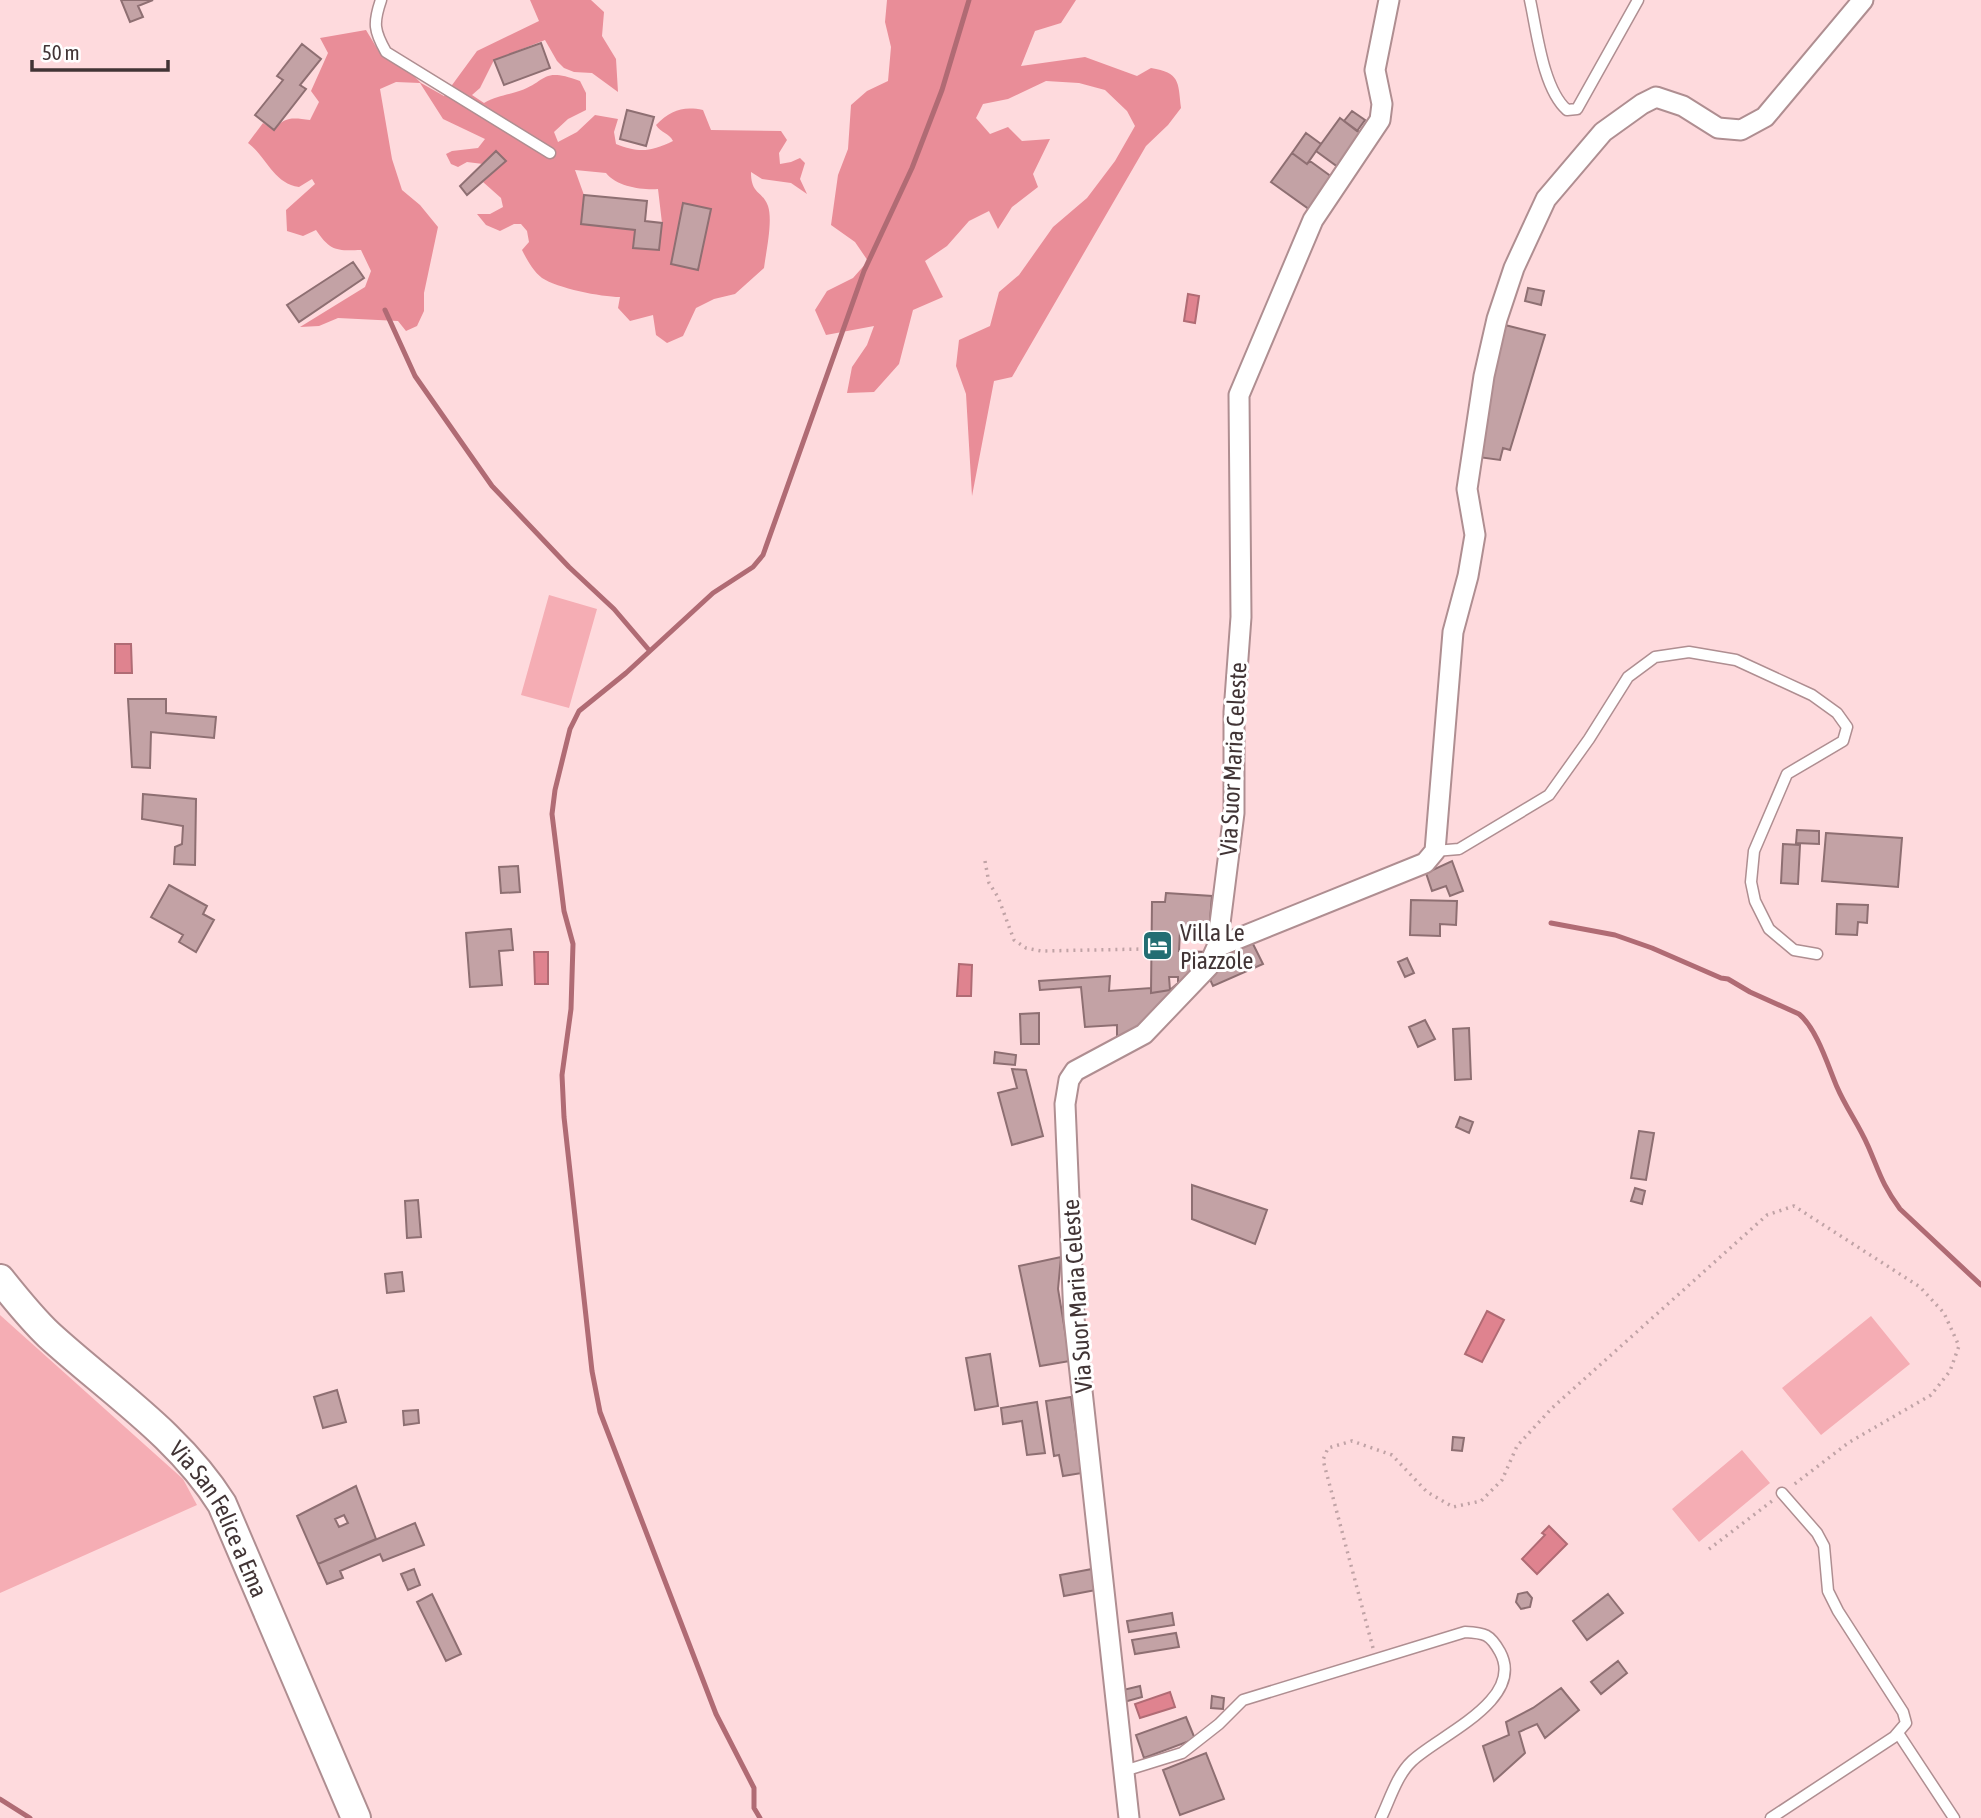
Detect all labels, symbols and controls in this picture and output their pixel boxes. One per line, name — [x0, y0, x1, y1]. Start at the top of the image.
scale bar — [32, 28, 168, 72]
text: 50 m — [42, 40, 80, 64]
street label: Via Suor Maria Celeste — [1214, 661, 1252, 857]
place label: Villa Le Piazzole — [1180, 919, 1253, 974]
hotel icon: Villa Le Piazzole — [1140, 929, 1174, 963]
street label: Via Suor Maria Celeste — [1057, 1198, 1097, 1394]
street label: Via San Felice a Ema — [164, 1435, 274, 1601]

